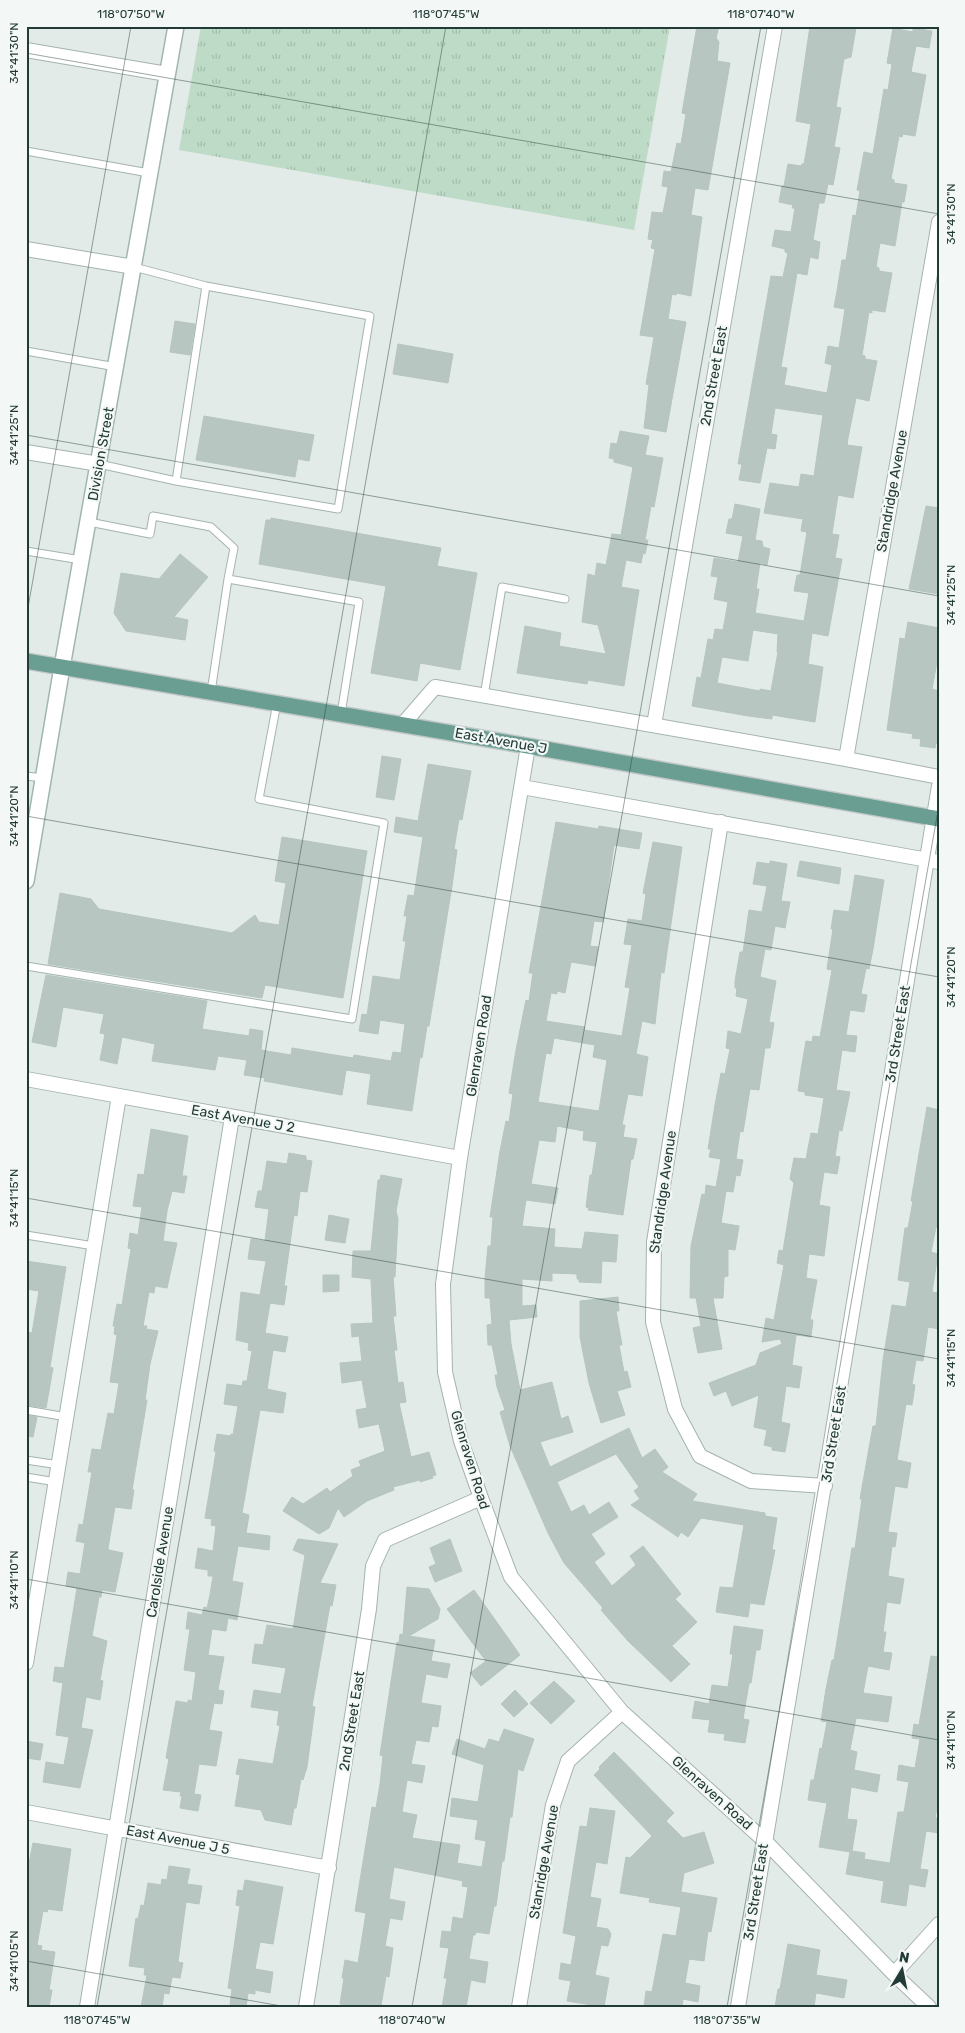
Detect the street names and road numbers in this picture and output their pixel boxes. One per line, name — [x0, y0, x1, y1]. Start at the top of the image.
street label: 2nd Street East — [697, 324, 731, 427]
street label: Division Street — [84, 405, 118, 502]
street label: Standridge Avenue — [873, 428, 911, 554]
street label: East Avenue J — [454, 725, 548, 757]
street label: 3rd Street East — [882, 984, 914, 1084]
street label: Glenraven Road — [463, 994, 495, 1098]
street label: East Avenue J 2 — [190, 1102, 296, 1136]
street label: Standridge Avenue — [646, 1129, 680, 1255]
street label: 3rd Street East — [818, 1384, 850, 1484]
street label: Glenraven Road — [447, 1409, 493, 1511]
street label: Carolside Avenue — [143, 1505, 177, 1619]
street label: 2nd Street East — [336, 1669, 368, 1772]
street label: Glenraven Road — [668, 1752, 756, 1834]
street label: Stanridge Avenue — [526, 1803, 562, 1920]
street label: East Avenue J 5 — [125, 1822, 231, 1858]
street label: 3rd Street East — [740, 1842, 772, 1942]

